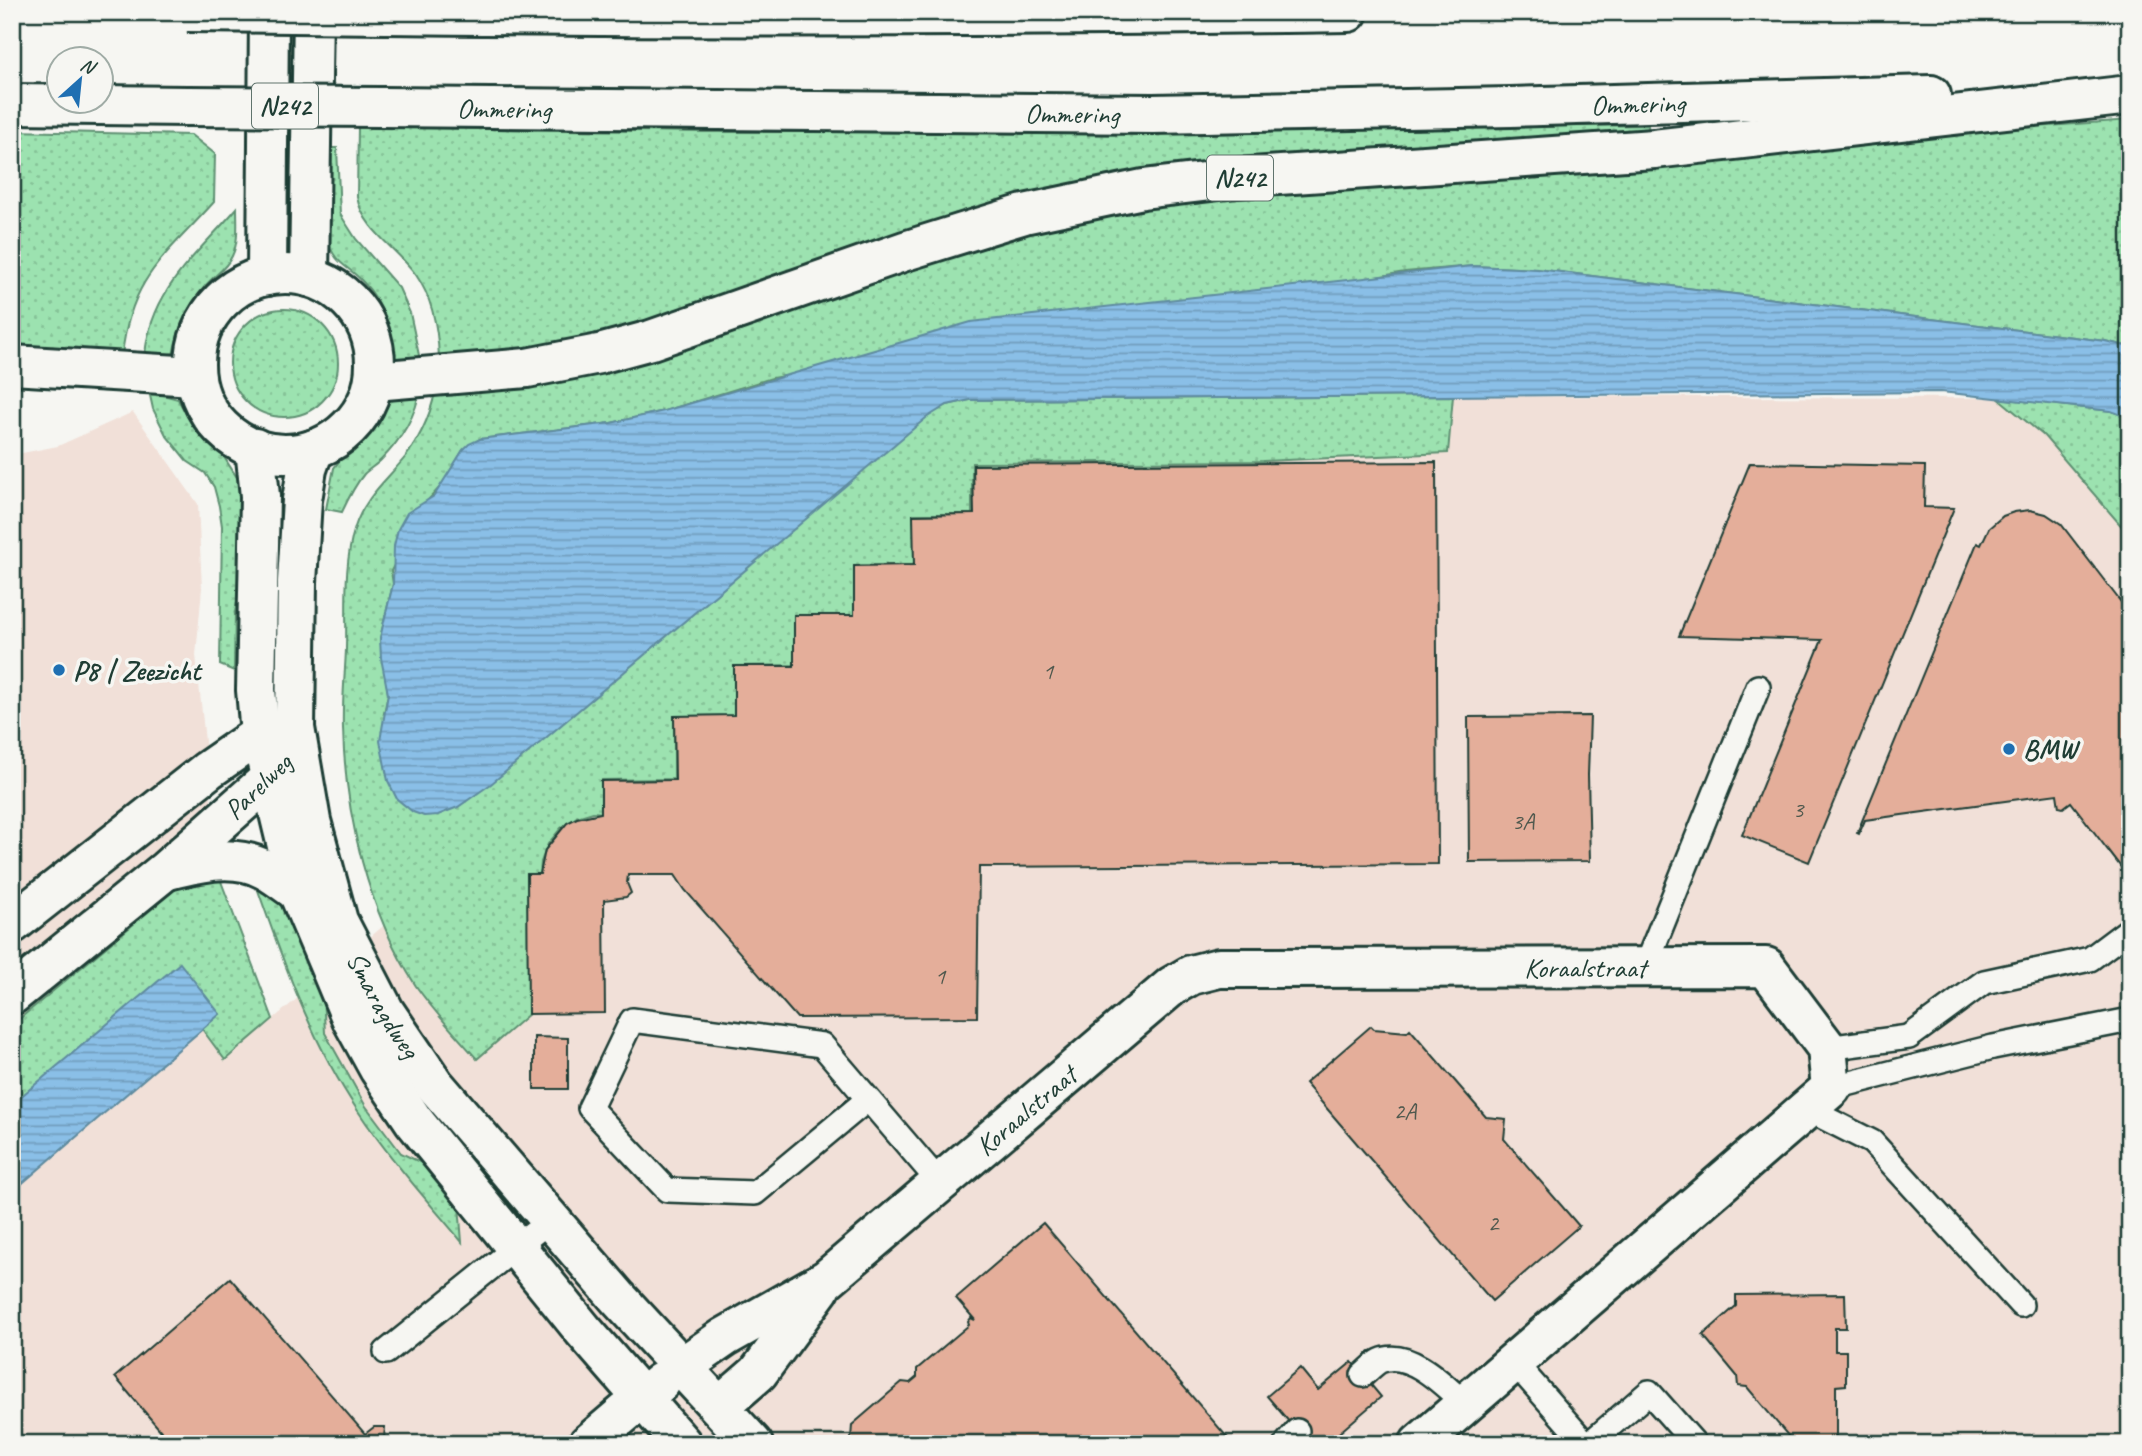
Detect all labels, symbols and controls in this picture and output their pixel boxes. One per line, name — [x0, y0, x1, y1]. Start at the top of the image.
north arrow — [46, 46, 116, 116]
text: N — [77, 52, 101, 81]
road number: N242 — [252, 83, 318, 128]
street label: Ommering — [1590, 84, 1688, 122]
street label: Ommering — [457, 90, 553, 126]
street label: Ommering — [1025, 95, 1121, 131]
road number: N242 — [1207, 155, 1273, 200]
place label: P8 | Zeezicht — [73, 653, 203, 688]
house number: 1 — [1043, 656, 1055, 686]
marker: P8 | Zeezicht — [51, 662, 67, 678]
place label: BMW — [2023, 732, 2081, 767]
marker: BMW — [2001, 741, 2017, 757]
street label: Parelweg — [217, 744, 300, 827]
house number: 3 — [1793, 794, 1806, 824]
house number: 3A — [1512, 806, 1535, 836]
street label: Smaragdweg — [339, 945, 430, 1066]
street label: Koraalstraat — [1524, 950, 1650, 985]
house number: 1 — [935, 961, 947, 991]
street label: Koraalstraat — [968, 1055, 1086, 1163]
house number: 2A — [1394, 1096, 1417, 1126]
house number: 2 — [1488, 1208, 1501, 1238]

